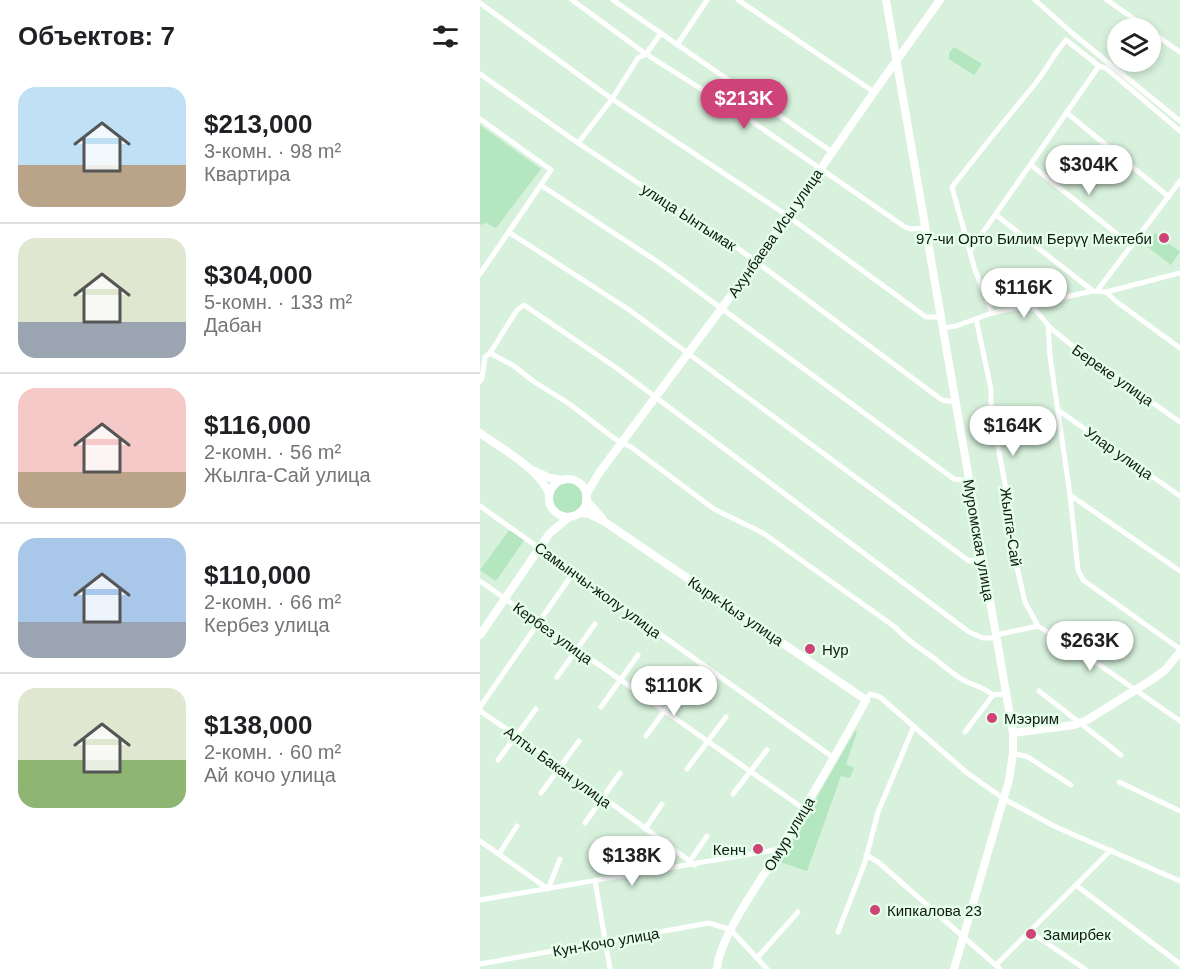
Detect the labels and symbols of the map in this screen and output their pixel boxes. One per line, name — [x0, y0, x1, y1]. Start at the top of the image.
pin: $213K — [702, 79, 786, 130]
pin: $304K — [1047, 145, 1131, 196]
street label: Ахунбаева Исы улица — [724, 165, 826, 301]
street label: улица Ынтымак — [638, 180, 740, 254]
place label: 97-чи Орто Билим Берүү Мектеби — [916, 230, 1152, 247]
marker: 97-чи Орто Билим Берүү Мектеби — [1157, 231, 1171, 245]
pin: $116K — [982, 268, 1066, 319]
street label: Береке улица — [1069, 341, 1157, 410]
pin: $164K — [971, 406, 1055, 457]
street label: Улар улица — [1082, 423, 1157, 483]
street label: Муромская улица — [960, 478, 998, 603]
street label: Жылга-Сай — [997, 486, 1025, 568]
street label: Самынчы-жолу улица — [532, 538, 665, 642]
street label: Кырк-Кыз улица — [685, 573, 787, 650]
street label: Кербез улица — [510, 598, 597, 668]
pin: $263K — [1048, 621, 1132, 672]
place label: Нур — [822, 641, 849, 658]
marker: Нур — [803, 642, 817, 656]
pin: $110K — [632, 666, 716, 717]
place label: Мээрим — [1004, 710, 1059, 727]
marker: Мээрим — [985, 711, 999, 725]
street label: Алты Бакан улица — [501, 723, 615, 812]
street label: Омур улица — [760, 793, 818, 874]
pin: $138K — [590, 836, 674, 887]
place label: Кенч — [713, 841, 746, 858]
marker: Кенч — [751, 842, 765, 856]
place label: Кипкалова 23 — [887, 902, 982, 919]
marker: Кипкалова 23 — [868, 903, 882, 917]
street label: Кун-Кочо улица — [551, 924, 661, 960]
place label: Замирбек — [1043, 926, 1111, 943]
marker: Замирбек — [1024, 927, 1038, 941]

